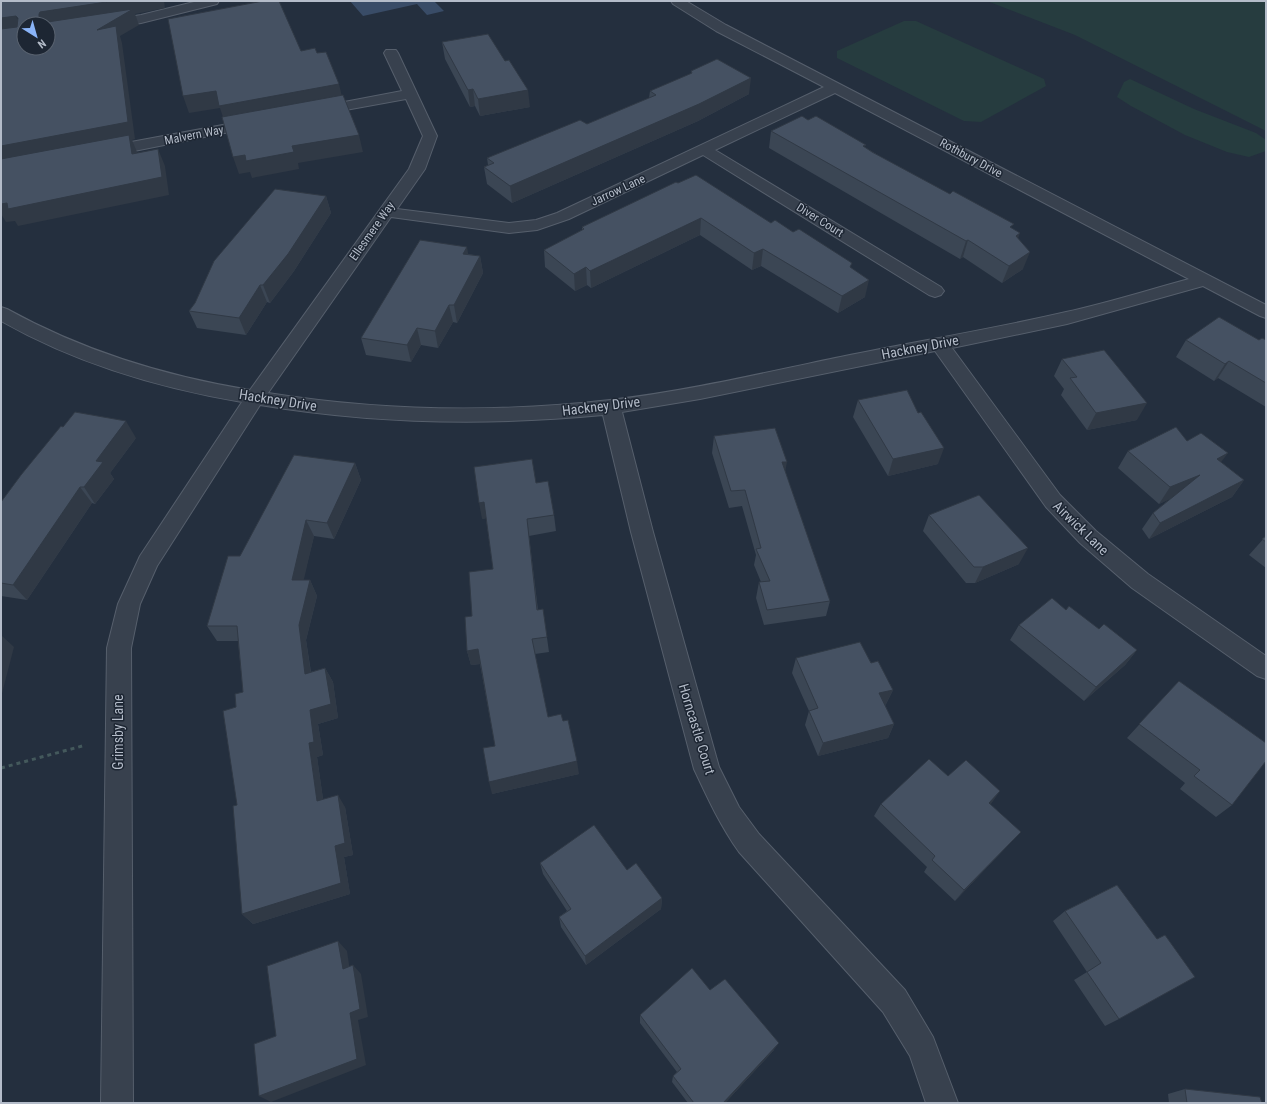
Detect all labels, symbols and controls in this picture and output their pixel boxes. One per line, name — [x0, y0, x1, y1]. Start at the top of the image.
north arrow — [16, 16, 56, 56]
text: N — [35, 36, 48, 51]
street label: Malvern Way — [163, 122, 225, 148]
street label: Rothbury Drive — [937, 136, 1005, 181]
street label: Jarrow Lane — [589, 171, 648, 209]
street label: Ellesmere Way — [347, 199, 397, 263]
street label: Diver Court — [794, 200, 846, 240]
street label: Hackney Drive — [880, 332, 960, 362]
street label: Hackney Drive — [238, 386, 318, 414]
street label: Hackney Drive — [561, 393, 641, 419]
street label: Airwick Lane — [1050, 498, 1112, 559]
street label: Horncastle Court — [676, 682, 718, 776]
street label: Grimsby Lane — [110, 694, 126, 770]

